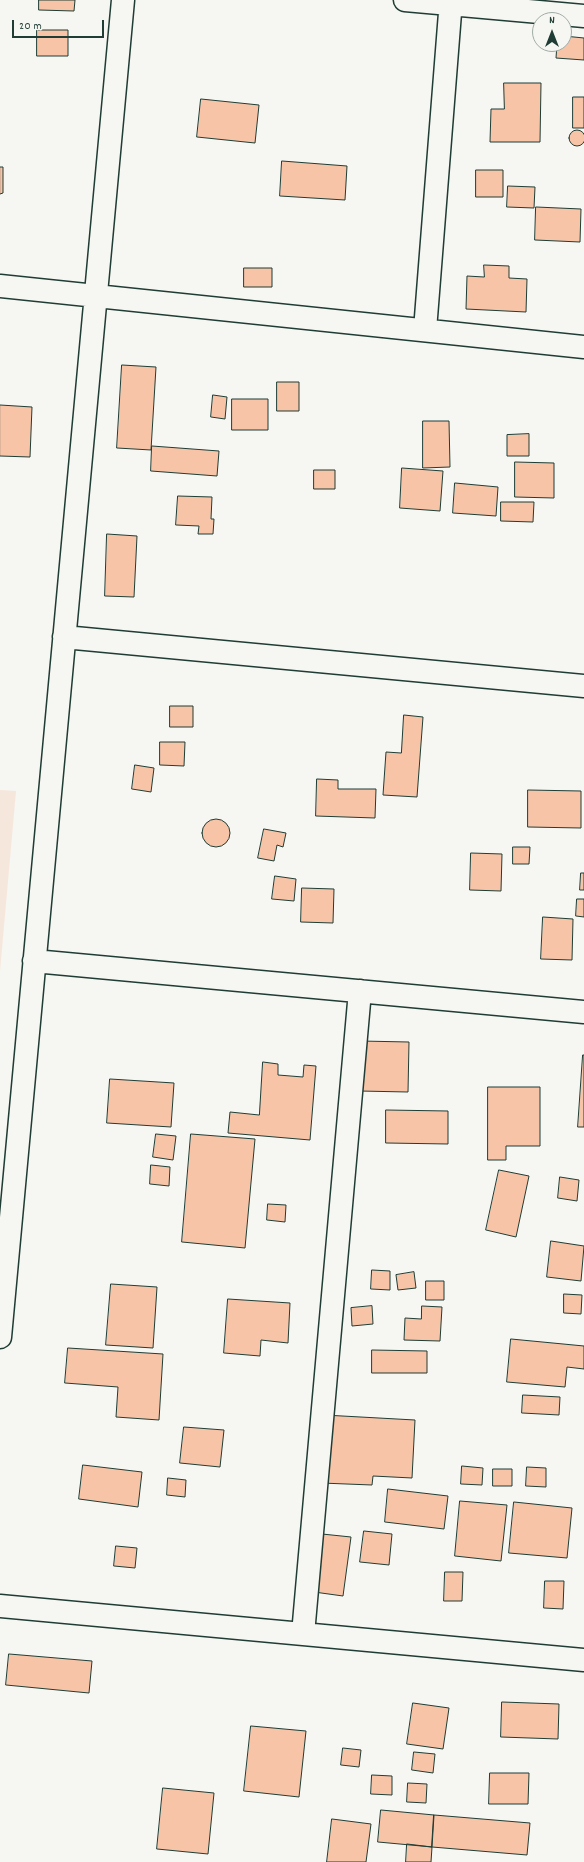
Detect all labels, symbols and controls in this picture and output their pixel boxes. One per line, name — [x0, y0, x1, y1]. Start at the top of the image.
scale bar — [14, 12, 106, 38]
north arrow — [532, 12, 572, 52]
text: N — [549, 13, 555, 29]
text: 20 m — [19, 18, 42, 35]

